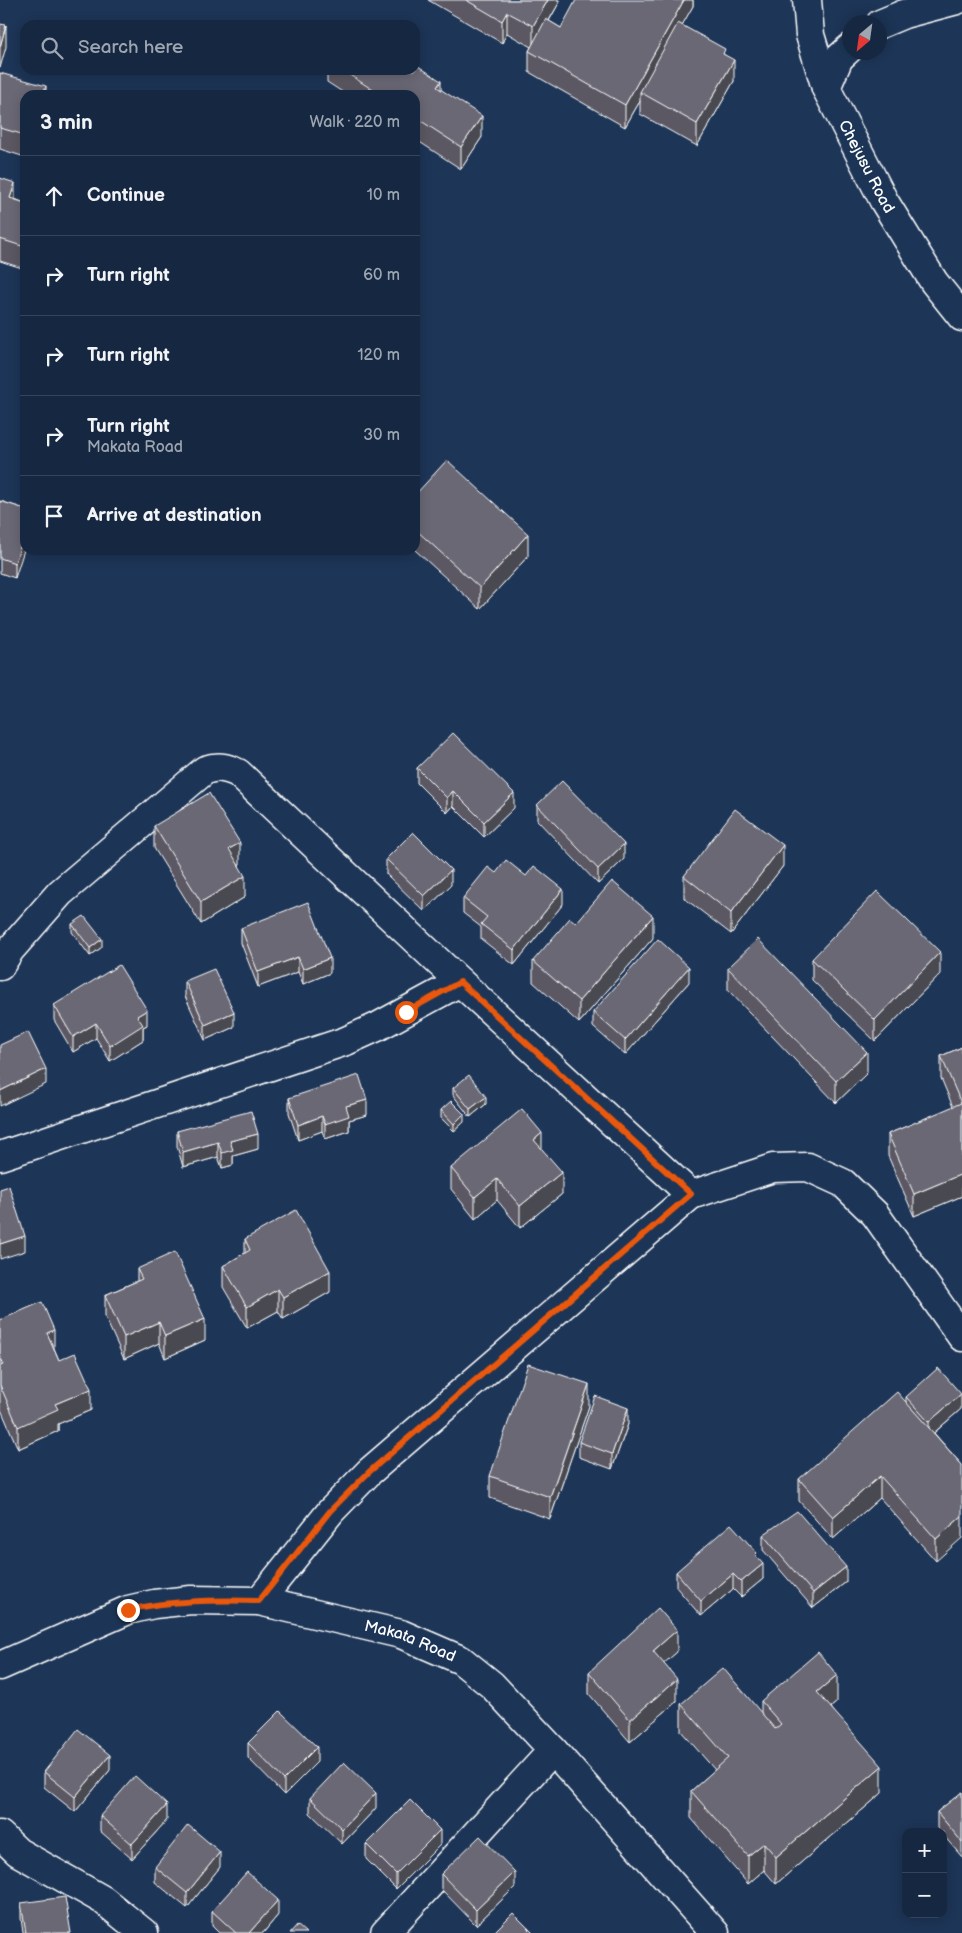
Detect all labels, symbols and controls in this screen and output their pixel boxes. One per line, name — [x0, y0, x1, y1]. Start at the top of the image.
north arrow — [842, 15, 887, 60]
search box — [20, 20, 420, 75]
icon: search — [38, 34, 66, 62]
text: Search here — [78, 36, 183, 59]
text: 3 min — [40, 110, 93, 135]
text: Walk · 220 m — [310, 113, 400, 132]
street label: Chejusu Road — [835, 117, 899, 217]
icon: ahead — [40, 182, 68, 210]
text: Continue — [87, 184, 165, 207]
text: 10 m — [367, 186, 400, 205]
icon: right — [40, 262, 68, 290]
text: Turn right — [87, 264, 170, 287]
text: 60 m — [363, 266, 400, 285]
icon: right — [40, 342, 68, 370]
text: Turn right — [87, 344, 170, 367]
text: 120 m — [357, 346, 400, 365]
text: Turn right — [87, 415, 170, 438]
icon: right — [40, 422, 68, 450]
text: 30 m — [363, 426, 400, 445]
text: Makata Road — [87, 438, 183, 457]
icon: arrive — [40, 502, 68, 530]
text: Arrive at destination — [87, 504, 262, 527]
route start — [395, 1001, 418, 1024]
route end — [117, 1599, 140, 1622]
street label: Makata Road — [362, 1616, 459, 1666]
map controls — [902, 1828, 947, 1918]
button: + — [902, 1828, 947, 1873]
button: − — [902, 1873, 947, 1918]

